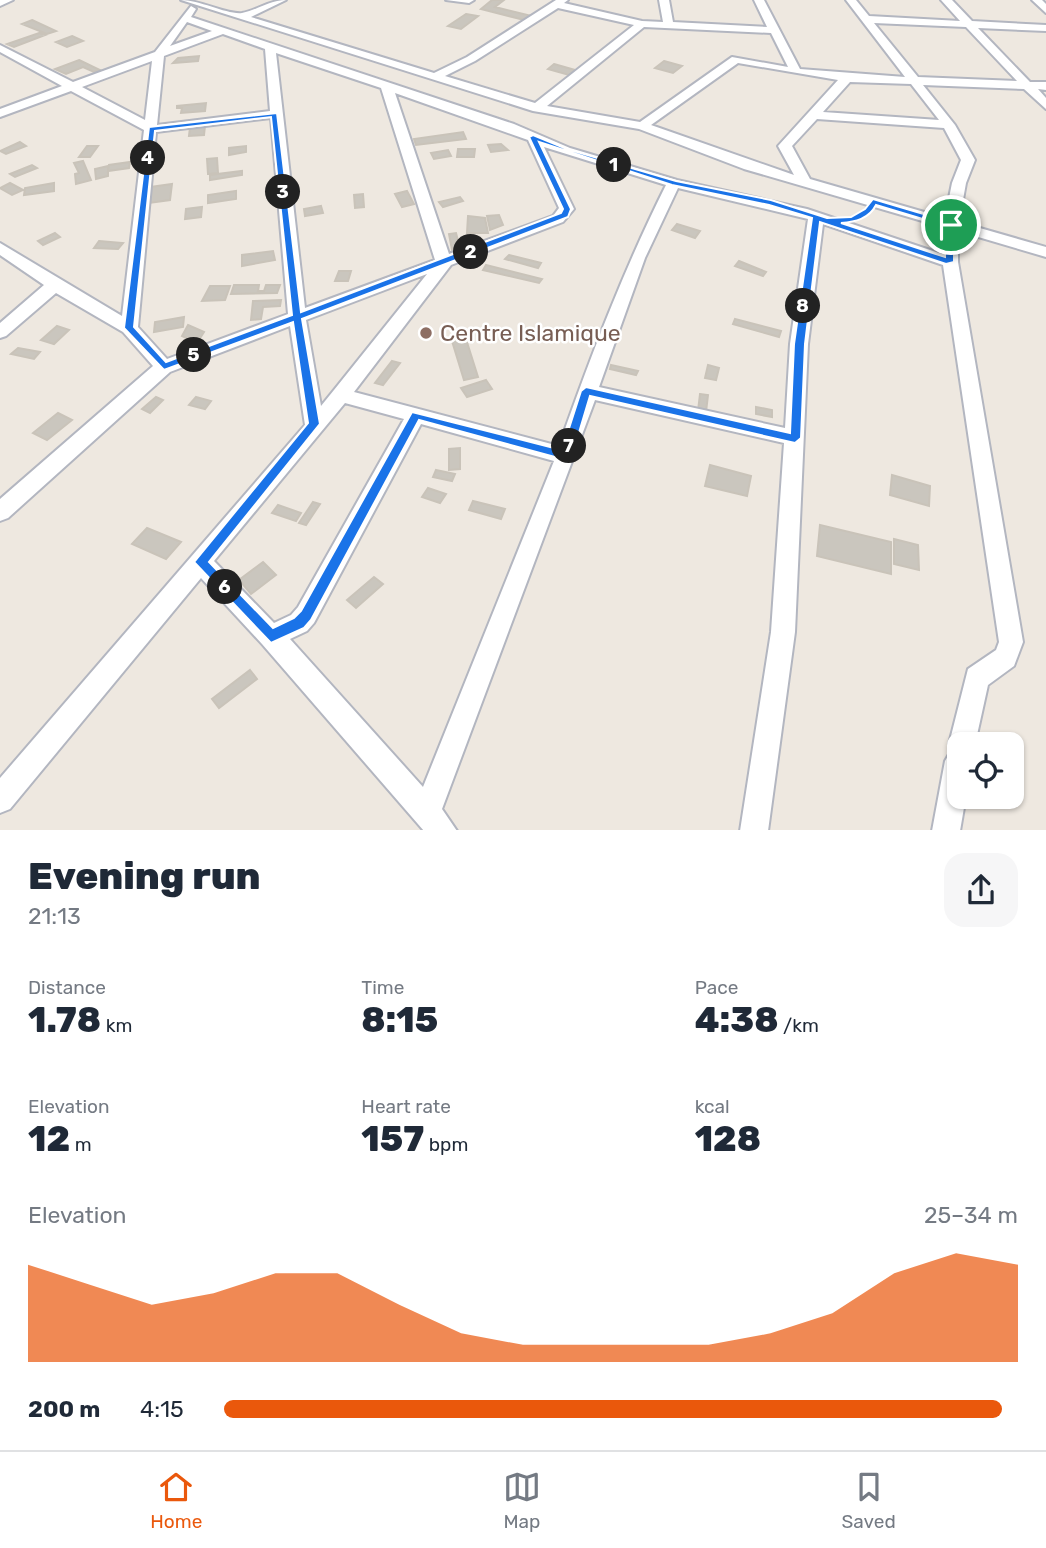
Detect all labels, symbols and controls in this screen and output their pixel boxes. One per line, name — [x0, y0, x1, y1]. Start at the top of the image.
pin: 4 — [130, 140, 166, 176]
text: 4 — [141, 146, 154, 169]
pin: 1 — [596, 148, 632, 182]
text: 1 — [609, 153, 618, 176]
pin: 3 — [266, 174, 300, 210]
text: 3 — [276, 180, 289, 203]
pin — [921, 195, 981, 255]
icon: arrive — [932, 206, 970, 244]
pin: 2 — [454, 234, 489, 270]
text: 2 — [464, 240, 477, 263]
pin: 8 — [786, 288, 820, 324]
text: 8 — [796, 294, 809, 317]
place label: Centre Islamique — [440, 319, 621, 347]
marker: Centre Islamique — [418, 325, 434, 341]
pin: 5 — [176, 338, 212, 372]
text: 5 — [187, 343, 200, 366]
pin: 7 — [552, 428, 586, 464]
text: 7 — [563, 434, 574, 457]
pin: 6 — [208, 570, 243, 604]
text: 6 — [218, 575, 231, 598]
map controls — [947, 732, 1024, 809]
button: locate — [947, 732, 1024, 809]
text: Evening run — [28, 853, 261, 899]
button: share — [944, 853, 1018, 927]
text: 21:13 — [28, 902, 81, 930]
text: Distance — [28, 976, 106, 999]
text: Time — [361, 976, 404, 999]
text: Pace — [695, 976, 738, 999]
text: 1.78 — [28, 999, 101, 1041]
text: 8:15 — [361, 999, 438, 1041]
text: 4:38 — [695, 999, 778, 1041]
text: km — [101, 1014, 132, 1037]
text: /km — [778, 1014, 819, 1037]
text: Elevation — [28, 1095, 109, 1118]
text: Heart rate — [361, 1095, 451, 1118]
text: kcal — [695, 1095, 730, 1118]
text: 12 — [28, 1118, 70, 1160]
text: 157 — [361, 1118, 424, 1160]
text: 128 — [695, 1118, 761, 1160]
text: m — [70, 1133, 92, 1156]
text: bpm — [424, 1133, 468, 1156]
text: Elevation — [28, 1201, 127, 1229]
text: 25–34 m — [924, 1201, 1018, 1229]
text: 200 m — [28, 1395, 100, 1423]
text: 4:15 — [140, 1395, 184, 1423]
tab: Home — [150, 1468, 202, 1533]
tab: Map — [503, 1468, 541, 1533]
tab: Saved — [841, 1468, 896, 1533]

